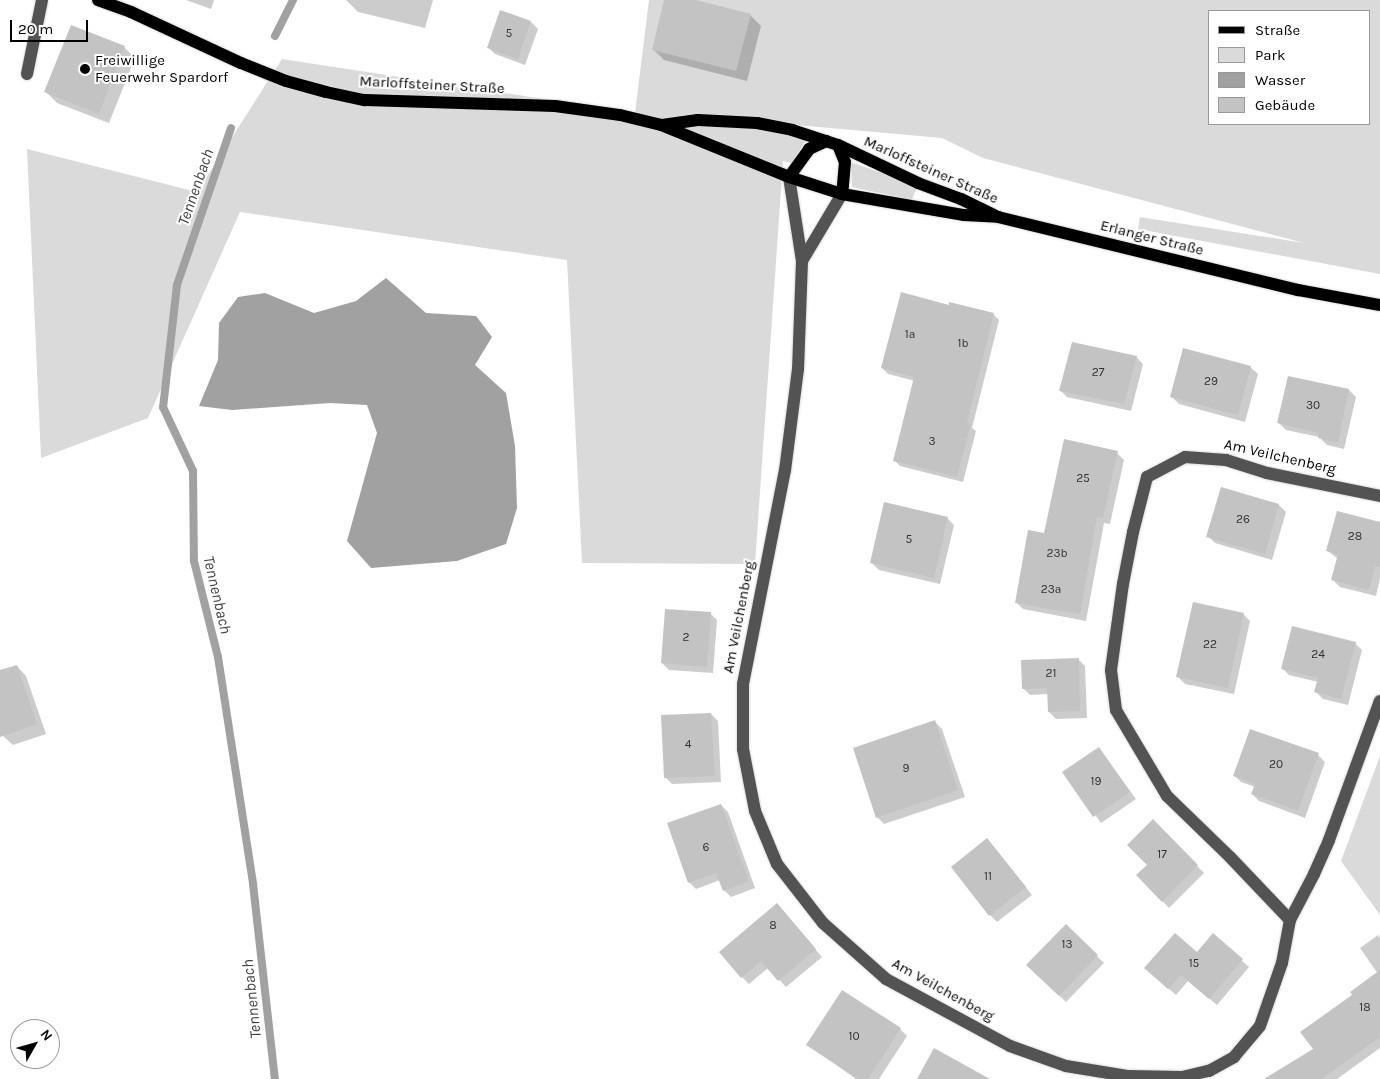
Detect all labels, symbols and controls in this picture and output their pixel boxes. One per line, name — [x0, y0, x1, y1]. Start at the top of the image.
scale bar — [12, 10, 90, 42]
legend — [1208, 10, 1370, 125]
text: 20 m — [18, 20, 53, 38]
text: Straße — [1255, 21, 1300, 39]
house number: 5 — [506, 27, 512, 41]
text: Park — [1255, 46, 1285, 64]
place label: Freiwillige Feuerwehr Spardorf — [95, 51, 228, 86]
marker: Freiwillige Feuerwehr Spardorf — [79, 63, 91, 75]
text: Wasser — [1255, 71, 1305, 89]
street label: Marloffsteiner Straße — [359, 72, 505, 98]
text: Gebäude — [1255, 96, 1315, 114]
street label: Marloffsteiner Straße — [861, 132, 1001, 208]
water label: Tennenbach — [174, 146, 218, 228]
street label: Erlanger Straße — [1098, 216, 1206, 260]
house number: 1a — [905, 328, 915, 342]
house number: 1b — [957, 337, 969, 351]
house number: 27 — [1092, 366, 1104, 380]
house number: 29 — [1204, 375, 1218, 389]
house number: 30 — [1306, 399, 1320, 413]
house number: 3 — [928, 435, 936, 449]
street label: Am Veilchenberg — [1222, 435, 1338, 479]
house number: 25 — [1076, 472, 1090, 486]
house number: 26 — [1236, 513, 1250, 527]
house number: 28 — [1348, 530, 1362, 544]
house number: 5 — [906, 533, 912, 547]
house number: 23b — [1046, 547, 1068, 561]
water label: Tennenbach — [199, 554, 235, 636]
street label: Am Veilchenberg — [719, 559, 759, 675]
house number: 23a — [1041, 583, 1061, 597]
house number: 2 — [683, 631, 689, 645]
house number: 22 — [1203, 638, 1217, 652]
house number: 24 — [1311, 648, 1325, 662]
house number: 21 — [1046, 667, 1056, 681]
house number: 4 — [685, 738, 691, 752]
house number: 20 — [1269, 758, 1283, 772]
house number: 9 — [903, 762, 909, 776]
house number: 19 — [1091, 775, 1101, 789]
house number: 6 — [703, 841, 709, 855]
house number: 17 — [1157, 848, 1167, 862]
house number: 11 — [984, 870, 992, 884]
house number: 8 — [769, 919, 777, 933]
house number: 13 — [1061, 938, 1073, 952]
street label: Am Veilchenberg — [889, 954, 997, 1026]
house number: 15 — [1189, 957, 1199, 971]
water label: Tennenbach — [238, 958, 266, 1040]
house number: 18 — [1359, 1001, 1371, 1015]
north arrow — [10, 1019, 60, 1069]
text: N — [37, 1026, 56, 1044]
house number: 10 — [848, 1030, 860, 1044]

